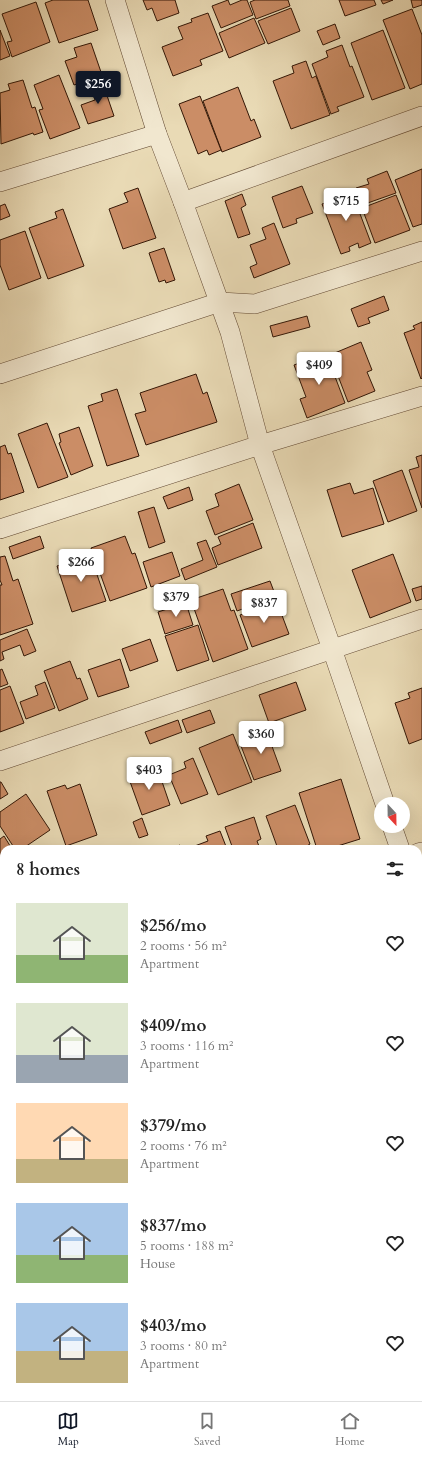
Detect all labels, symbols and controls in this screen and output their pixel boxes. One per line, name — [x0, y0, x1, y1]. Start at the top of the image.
pin: $256 — [74, 71, 122, 105]
text: $256 — [85, 75, 111, 93]
pin: $715 — [322, 188, 370, 222]
text: $715 — [333, 192, 359, 210]
pin: $409 — [295, 352, 343, 386]
text: $409 — [306, 356, 332, 374]
pin: $266 — [57, 549, 105, 583]
text: $266 — [68, 553, 94, 571]
pin: $379 — [152, 584, 200, 618]
text: $379 — [163, 588, 189, 606]
pin: $837 — [240, 590, 288, 624]
text: $837 — [251, 594, 277, 612]
pin: $360 — [237, 721, 285, 755]
text: $360 — [248, 725, 274, 743]
pin: $403 — [125, 757, 173, 791]
text: $403 — [136, 761, 162, 779]
north arrow — [374, 797, 410, 833]
map controls — [374, 797, 410, 833]
text: 8 homes — [16, 858, 80, 881]
icon: filters — [384, 858, 406, 880]
text: $256/mo — [140, 914, 206, 937]
icon: home — [48, 919, 96, 967]
icon: heart — [384, 932, 406, 954]
text: 2 rooms · 56 m² — [140, 937, 227, 955]
text: Apartment — [140, 955, 199, 973]
text: $409/mo — [140, 1014, 206, 1037]
icon: home — [48, 1019, 96, 1067]
icon: heart — [384, 1032, 406, 1054]
text: 3 rooms · 116 m² — [140, 1037, 233, 1055]
text: Apartment — [140, 1055, 199, 1073]
text: $379/mo — [140, 1114, 206, 1137]
icon: home — [48, 1119, 96, 1167]
icon: heart — [384, 1132, 406, 1154]
text: 2 rooms · 76 m² — [140, 1137, 227, 1155]
text: Apartment — [140, 1155, 199, 1173]
text: $837/mo — [140, 1214, 206, 1237]
icon: home — [48, 1219, 96, 1267]
icon: heart — [384, 1232, 406, 1254]
text: 5 rooms · 188 m² — [140, 1237, 233, 1255]
text: House — [140, 1255, 175, 1273]
text: $403/mo — [140, 1314, 206, 1337]
icon: home — [48, 1319, 96, 1367]
icon: heart — [384, 1332, 406, 1354]
text: 3 rooms · 80 m² — [140, 1337, 227, 1355]
text: Apartment — [140, 1355, 199, 1373]
tab: Map — [57, 1410, 79, 1449]
tab: Saved — [194, 1410, 221, 1449]
tab: Home — [335, 1410, 365, 1449]

